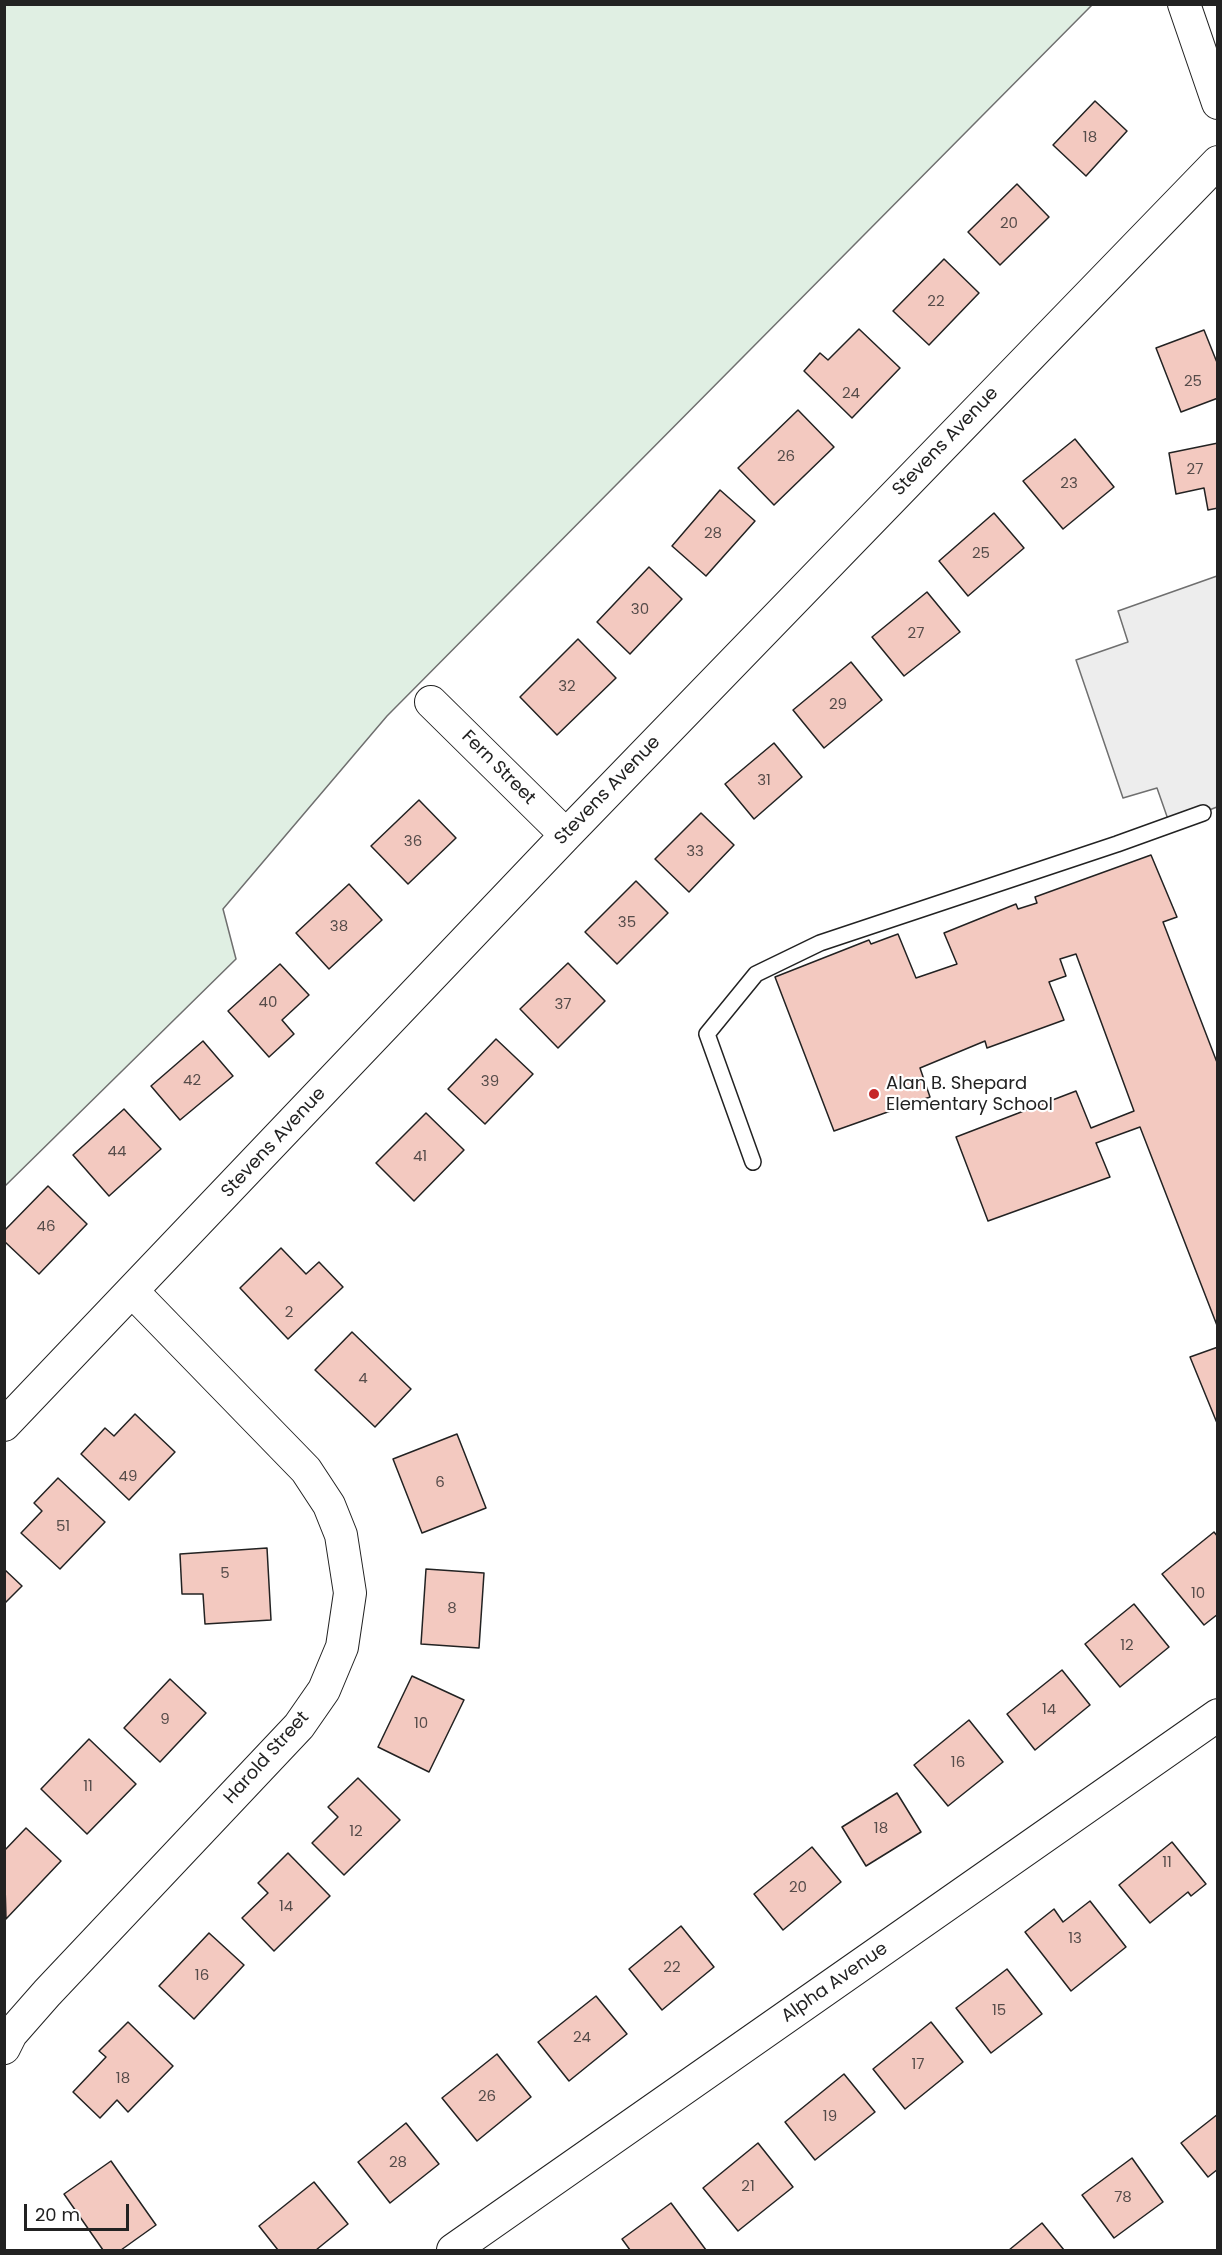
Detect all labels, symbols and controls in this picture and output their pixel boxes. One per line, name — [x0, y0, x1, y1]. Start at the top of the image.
house number: 18 — [1083, 129, 1097, 147]
house number: 20 — [1000, 215, 1018, 233]
house number: 22 — [927, 293, 945, 311]
house number: 25 — [1184, 373, 1202, 391]
street label: Stevens Avenue — [889, 383, 1003, 501]
house number: 24 — [842, 385, 860, 403]
house number: 26 — [777, 448, 795, 466]
house number: 27 — [1187, 461, 1203, 479]
house number: 23 — [1060, 475, 1078, 493]
house number: 28 — [704, 525, 722, 543]
house number: 25 — [972, 545, 990, 563]
house number: 30 — [631, 601, 649, 619]
house number: 27 — [908, 625, 924, 643]
house number: 32 — [558, 678, 576, 696]
house number: 29 — [829, 696, 847, 714]
street label: Fern Street — [456, 726, 540, 810]
street label: Stevens Avenue — [551, 732, 665, 850]
house number: 31 — [757, 772, 771, 790]
house number: 36 — [404, 833, 422, 851]
house number: 33 — [686, 843, 704, 861]
house number: 35 — [618, 914, 636, 932]
house number: 38 — [330, 918, 348, 936]
house number: 40 — [259, 994, 277, 1012]
house number: 37 — [554, 996, 572, 1014]
house number: 42 — [183, 1072, 201, 1090]
house number: 39 — [481, 1073, 499, 1091]
place label: Alan B. Shepard Elementary School — [886, 1073, 1053, 1116]
street label: Stevens Avenue — [217, 1083, 331, 1203]
marker: Alan B. Shepard Elementary School — [867, 1087, 881, 1101]
house number: 44 — [108, 1143, 126, 1161]
house number: 41 — [413, 1148, 427, 1166]
house number: 46 — [37, 1218, 55, 1236]
house number: 2 — [285, 1304, 293, 1322]
house number: 4 — [358, 1370, 368, 1388]
house number: 49 — [119, 1468, 137, 1486]
house number: 6 — [435, 1474, 445, 1492]
house number: 51 — [56, 1518, 70, 1536]
house number: 5 — [220, 1565, 230, 1583]
house number: 10 — [1191, 1585, 1205, 1603]
house number: 8 — [447, 1600, 457, 1618]
house number: 12 — [1120, 1637, 1134, 1655]
house number: 14 — [1042, 1701, 1056, 1719]
street label: Harold Street — [220, 1707, 314, 1809]
house number: 9 — [160, 1711, 170, 1729]
house number: 10 — [414, 1715, 428, 1733]
house number: 16 — [951, 1754, 965, 1772]
house number: 11 — [83, 1778, 93, 1796]
house number: 18 — [874, 1820, 888, 1838]
house number: 12 — [349, 1823, 363, 1841]
house number: 11 — [1162, 1854, 1172, 1872]
house number: 20 — [789, 1879, 807, 1897]
house number: 14 — [279, 1898, 293, 1916]
house number: 13 — [1068, 1930, 1082, 1948]
street label: Alpha Avenue — [778, 1938, 892, 2028]
house number: 22 — [663, 1959, 681, 1977]
house number: 16 — [195, 1967, 209, 1985]
house number: 15 — [992, 2002, 1006, 2020]
house number: 24 — [573, 2029, 591, 2047]
house number: 17 — [912, 2056, 924, 2074]
house number: 18 — [116, 2070, 130, 2088]
house number: 26 — [478, 2088, 496, 2106]
house number: 19 — [823, 2108, 837, 2126]
house number: 28 — [389, 2154, 407, 2172]
house number: 21 — [741, 2178, 755, 2196]
house number: 78 — [1114, 2189, 1132, 2207]
scale bar — [27, 2192, 132, 2230]
text: 20 m — [35, 2202, 80, 2227]

